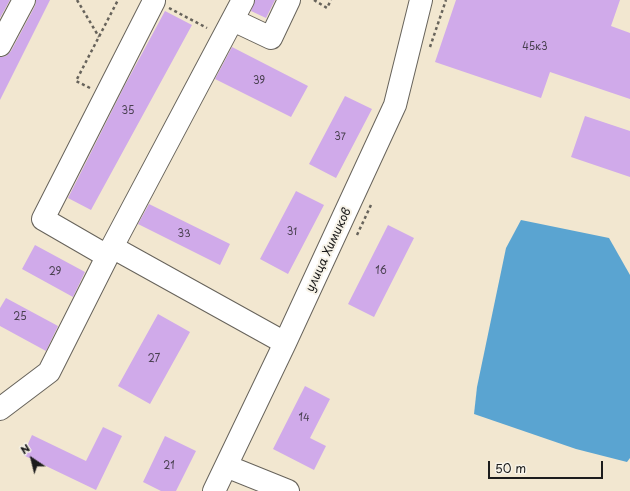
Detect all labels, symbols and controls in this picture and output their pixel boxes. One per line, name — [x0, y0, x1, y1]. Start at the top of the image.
house number: 45к3 — [522, 41, 548, 53]
house number: 39 — [253, 75, 265, 87]
house number: 35 — [122, 105, 134, 117]
house number: 37 — [334, 131, 346, 143]
street label: улица Химиков — [303, 206, 355, 294]
house number: 31 — [287, 226, 297, 238]
house number: 33 — [177, 228, 191, 240]
house number: 16 — [375, 265, 387, 277]
house number: 29 — [49, 266, 61, 278]
house number: 25 — [13, 311, 27, 323]
house number: 27 — [148, 353, 160, 365]
house number: 14 — [298, 412, 310, 424]
north arrow — [12, 439, 52, 479]
text: N — [16, 439, 33, 458]
scale bar — [490, 453, 605, 479]
text: 50 m — [495, 459, 526, 477]
house number: 21 — [163, 460, 175, 472]

